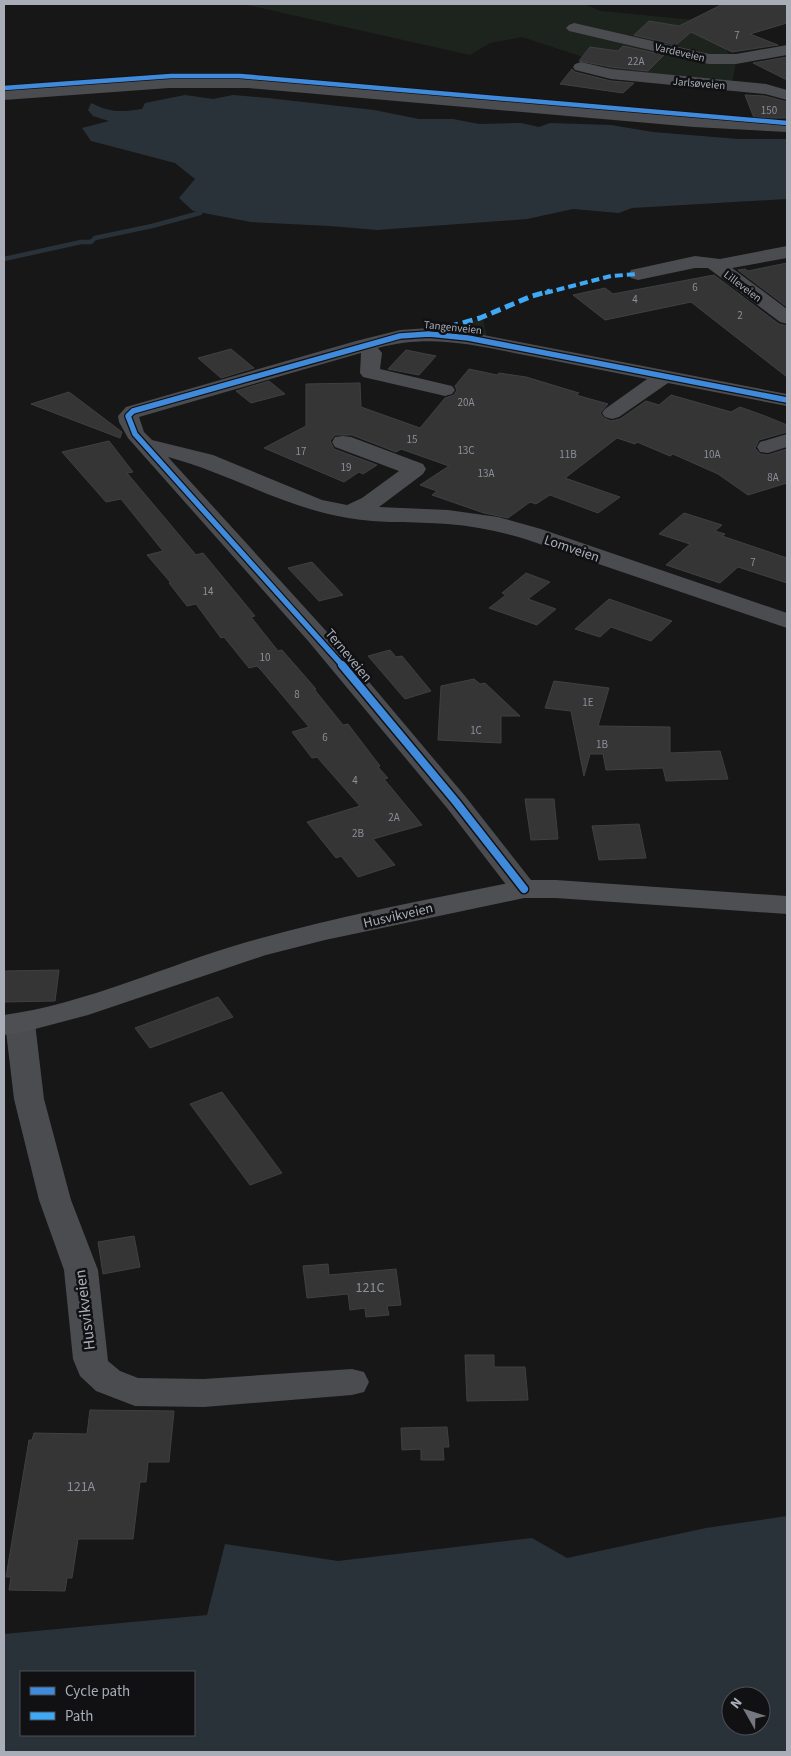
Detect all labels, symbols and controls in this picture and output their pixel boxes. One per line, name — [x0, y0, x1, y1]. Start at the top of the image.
house number: 7 — [734, 28, 740, 43]
street label: Vardeveien — [653, 39, 706, 66]
house number: 22A — [628, 54, 644, 69]
street label: Jarlsøveien — [672, 74, 726, 93]
house number: 150 — [761, 103, 777, 118]
street label: Lilleveien — [721, 267, 765, 306]
house number: 6 — [692, 280, 698, 295]
house number: 4 — [632, 292, 638, 307]
house number: 2 — [737, 308, 743, 323]
street label: Tangenveien — [423, 317, 483, 338]
house number: 20A — [458, 395, 474, 410]
house number: 15 — [407, 432, 417, 447]
house number: 13C — [457, 443, 475, 458]
house number: 17 — [296, 444, 306, 459]
house number: 11B — [559, 447, 577, 462]
house number: 10A — [704, 447, 720, 462]
house number: 19 — [341, 460, 351, 475]
house number: 13A — [478, 466, 494, 481]
house number: 8A — [767, 470, 779, 485]
street label: Lomveien — [541, 530, 602, 568]
house number: 7 — [750, 555, 756, 570]
house number: 14 — [203, 584, 214, 599]
street label: Terneveien — [320, 624, 377, 687]
house number: 10 — [260, 650, 270, 665]
house number: 8 — [294, 687, 300, 702]
house number: 1E — [582, 695, 594, 710]
house number: 1C — [470, 723, 482, 738]
house number: 6 — [322, 730, 328, 745]
house number: 1B — [596, 737, 608, 752]
house number: 4 — [352, 773, 358, 788]
house number: 2A — [388, 810, 400, 825]
house number: 2B — [352, 826, 364, 841]
street label: Husvikveien — [361, 898, 435, 934]
street label: Husvikveien — [69, 1268, 101, 1351]
house number: 121C — [356, 1278, 384, 1298]
house number: 121A — [67, 1477, 96, 1497]
legend — [20, 1671, 195, 1736]
text: Cycle path — [65, 1681, 130, 1702]
north arrow — [721, 1686, 771, 1736]
text: N — [726, 1694, 747, 1713]
text: Path — [65, 1706, 93, 1727]

